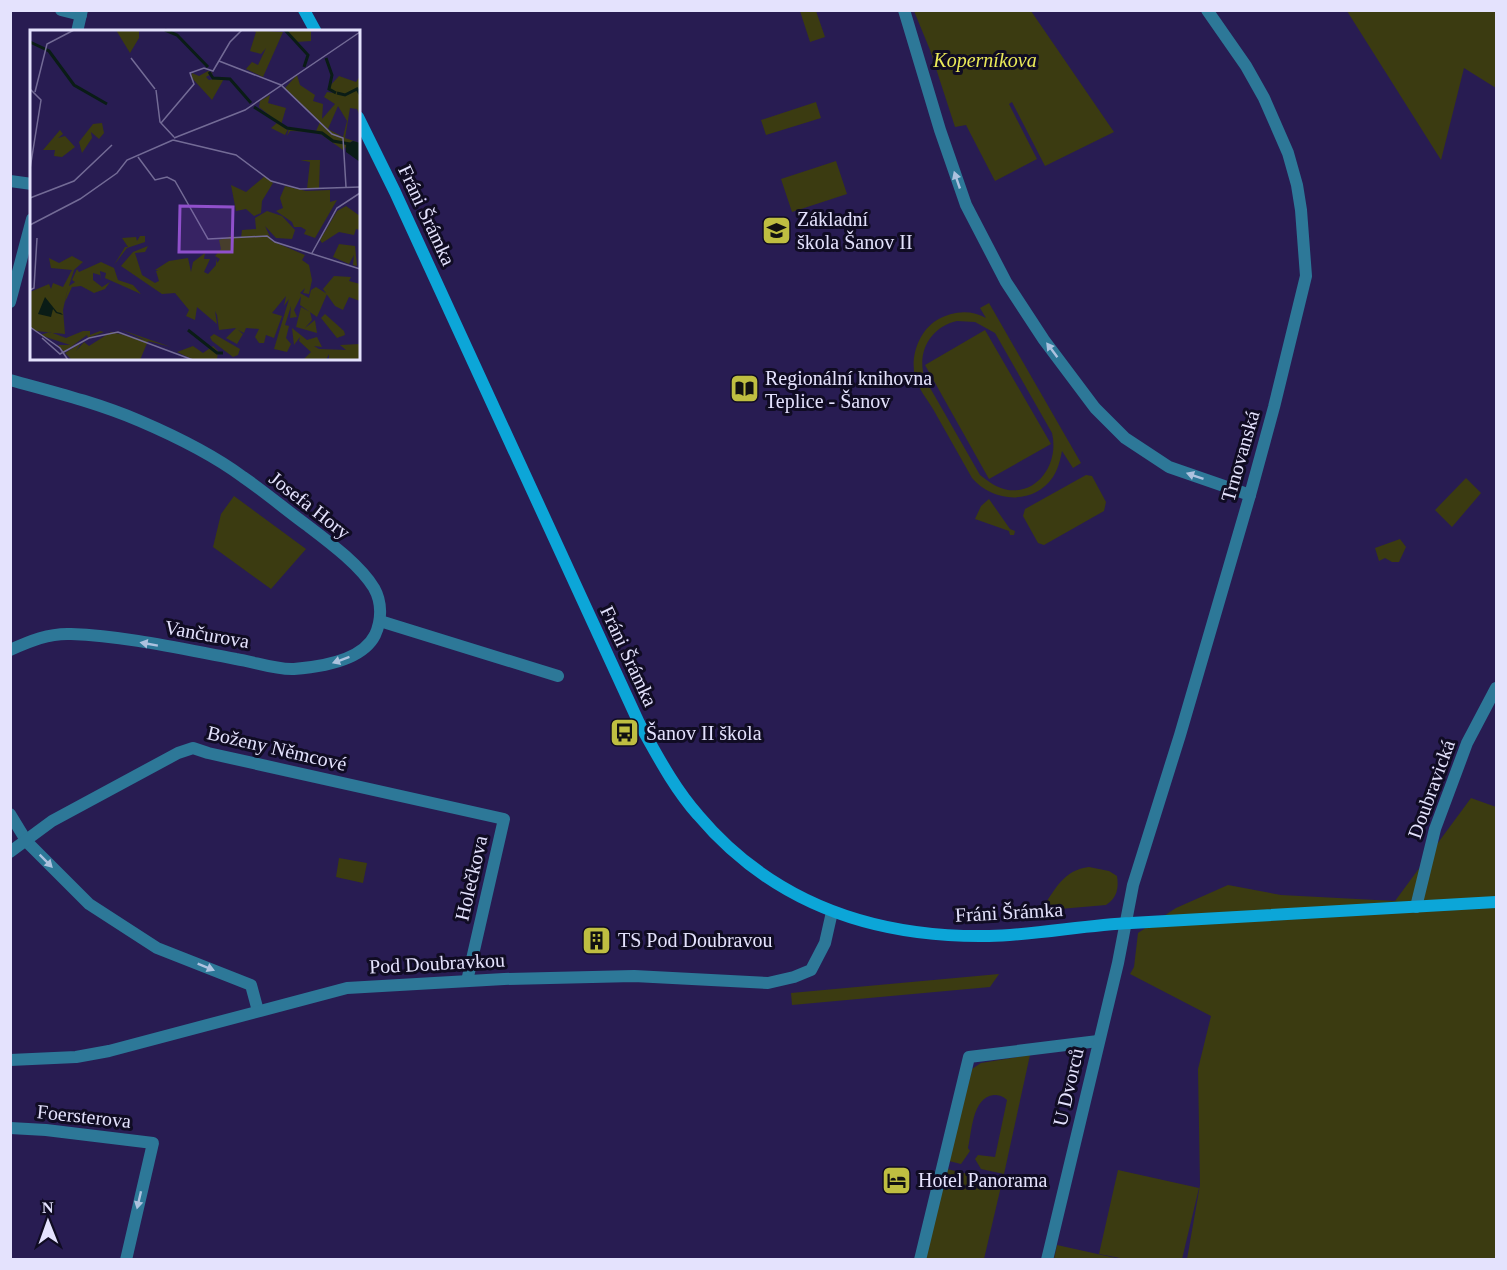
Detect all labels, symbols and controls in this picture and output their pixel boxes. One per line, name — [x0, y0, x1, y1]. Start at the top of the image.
inset map — [30, 30, 360, 360]
park label: Koperníkova — [932, 49, 1037, 72]
street label: Fráni Šrámka — [394, 161, 461, 269]
one-way arrow — [952, 171, 962, 189]
place label: Základní škola Šanov II — [797, 208, 913, 253]
school or university icon: Základní škola Šanov II — [760, 214, 792, 246]
one-way arrow — [1046, 342, 1058, 357]
place label: Regionální knihovna Teplice - Šanov — [765, 367, 932, 413]
library icon: Regionální knihovna Teplice - Šanov — [728, 373, 760, 405]
street label: Trnovanská — [1217, 408, 1264, 504]
street label: Josefa Hory — [265, 467, 355, 544]
one-way arrow — [1186, 470, 1204, 480]
street label: Fráni Šrámka — [596, 602, 663, 710]
street label: Vančurova — [163, 616, 251, 652]
one-way arrow — [139, 639, 158, 648]
one-way arrow — [332, 655, 350, 665]
bus stop icon: Šanov II škola — [609, 717, 641, 749]
street label: Boženy Němcové — [205, 721, 349, 776]
place label: Šanov II škola — [646, 721, 762, 744]
street label: Doubravická — [1403, 737, 1459, 841]
street label: Holečkova — [451, 833, 491, 923]
one-way arrow — [38, 853, 52, 867]
street label: Fráni Šrámka — [954, 897, 1064, 926]
building icon: TS Pod Doubravou — [581, 924, 613, 956]
place label: TS Pod Doubravou — [618, 929, 772, 951]
street label: Pod Doubravkou — [368, 948, 506, 978]
one-way arrow — [197, 963, 215, 972]
street label: U Dvorců — [1048, 1046, 1088, 1128]
street label: Foersterova — [36, 1100, 132, 1132]
hotel icon: Hotel Panorama — [881, 1164, 913, 1196]
place label: Hotel Panorama — [918, 1169, 1048, 1191]
one-way arrow — [134, 1191, 144, 1209]
north arrow — [18, 1192, 78, 1252]
text: N — [42, 1199, 54, 1216]

